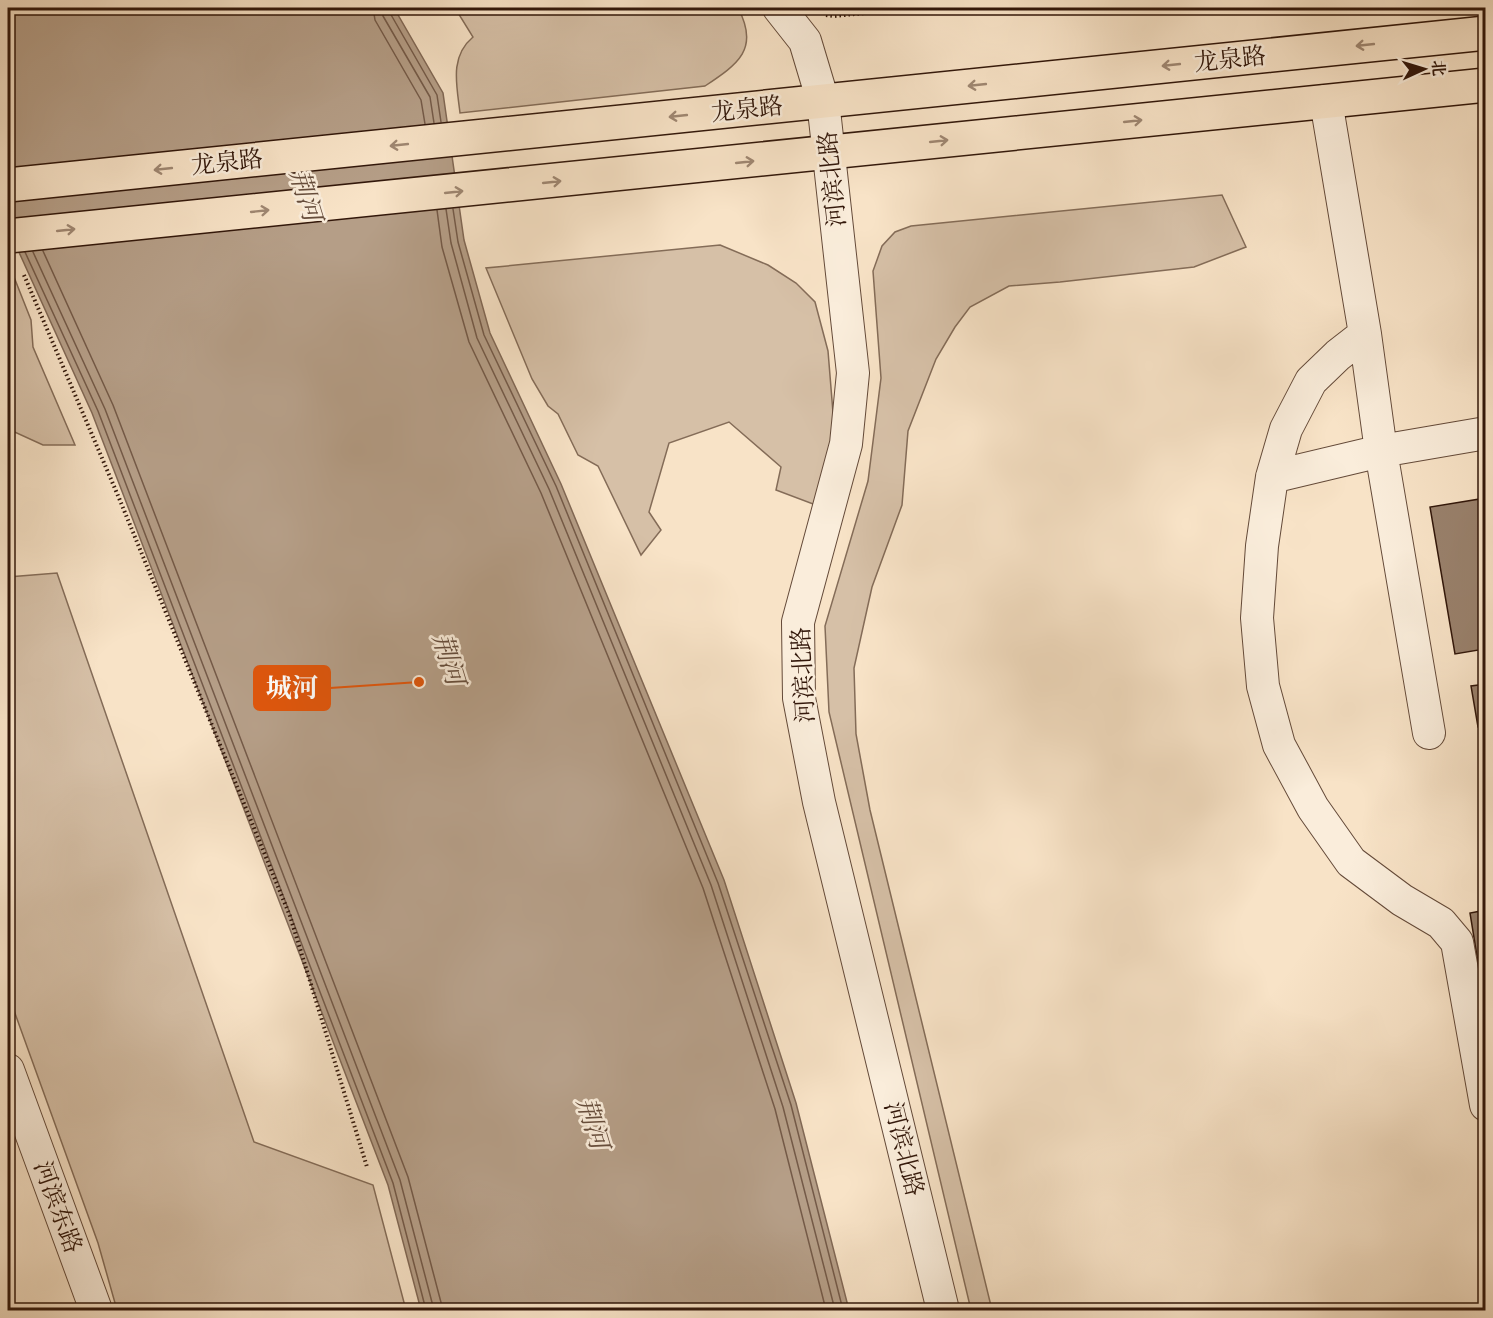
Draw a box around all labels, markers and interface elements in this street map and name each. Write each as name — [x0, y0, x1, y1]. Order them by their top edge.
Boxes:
north arrow — [1394, 39, 1454, 99]
one-way arrow — [1355, 40, 1375, 51]
street label: 龙泉路 — [1193, 42, 1267, 77]
text: 北 — [1428, 59, 1448, 77]
one-way arrow — [1161, 60, 1181, 71]
one-way arrow — [967, 80, 987, 91]
street label: 龙泉路 — [710, 92, 784, 127]
one-way arrow — [669, 111, 689, 122]
one-way arrow — [1123, 115, 1143, 126]
street label: 河滨北路 — [814, 130, 851, 228]
one-way arrow — [929, 136, 949, 147]
one-way arrow — [389, 140, 409, 151]
street label: 龙泉路 — [190, 145, 264, 180]
one-way arrow — [735, 156, 755, 167]
one-way arrow — [153, 164, 173, 175]
water label: 荆河 — [284, 166, 327, 228]
one-way arrow — [541, 176, 561, 187]
one-way arrow — [443, 186, 463, 197]
one-way arrow — [249, 205, 269, 216]
one-way arrow — [55, 225, 75, 236]
street label: 河滨北路 — [788, 626, 819, 724]
water label: 荆河 — [427, 630, 470, 692]
callout: 城河 — [254, 666, 330, 710]
text: 城河 — [266, 674, 318, 703]
water label: 荆河 — [571, 1094, 614, 1156]
street label: 河滨北路 — [879, 1099, 928, 1199]
street label: 河滨东路 — [28, 1157, 87, 1257]

